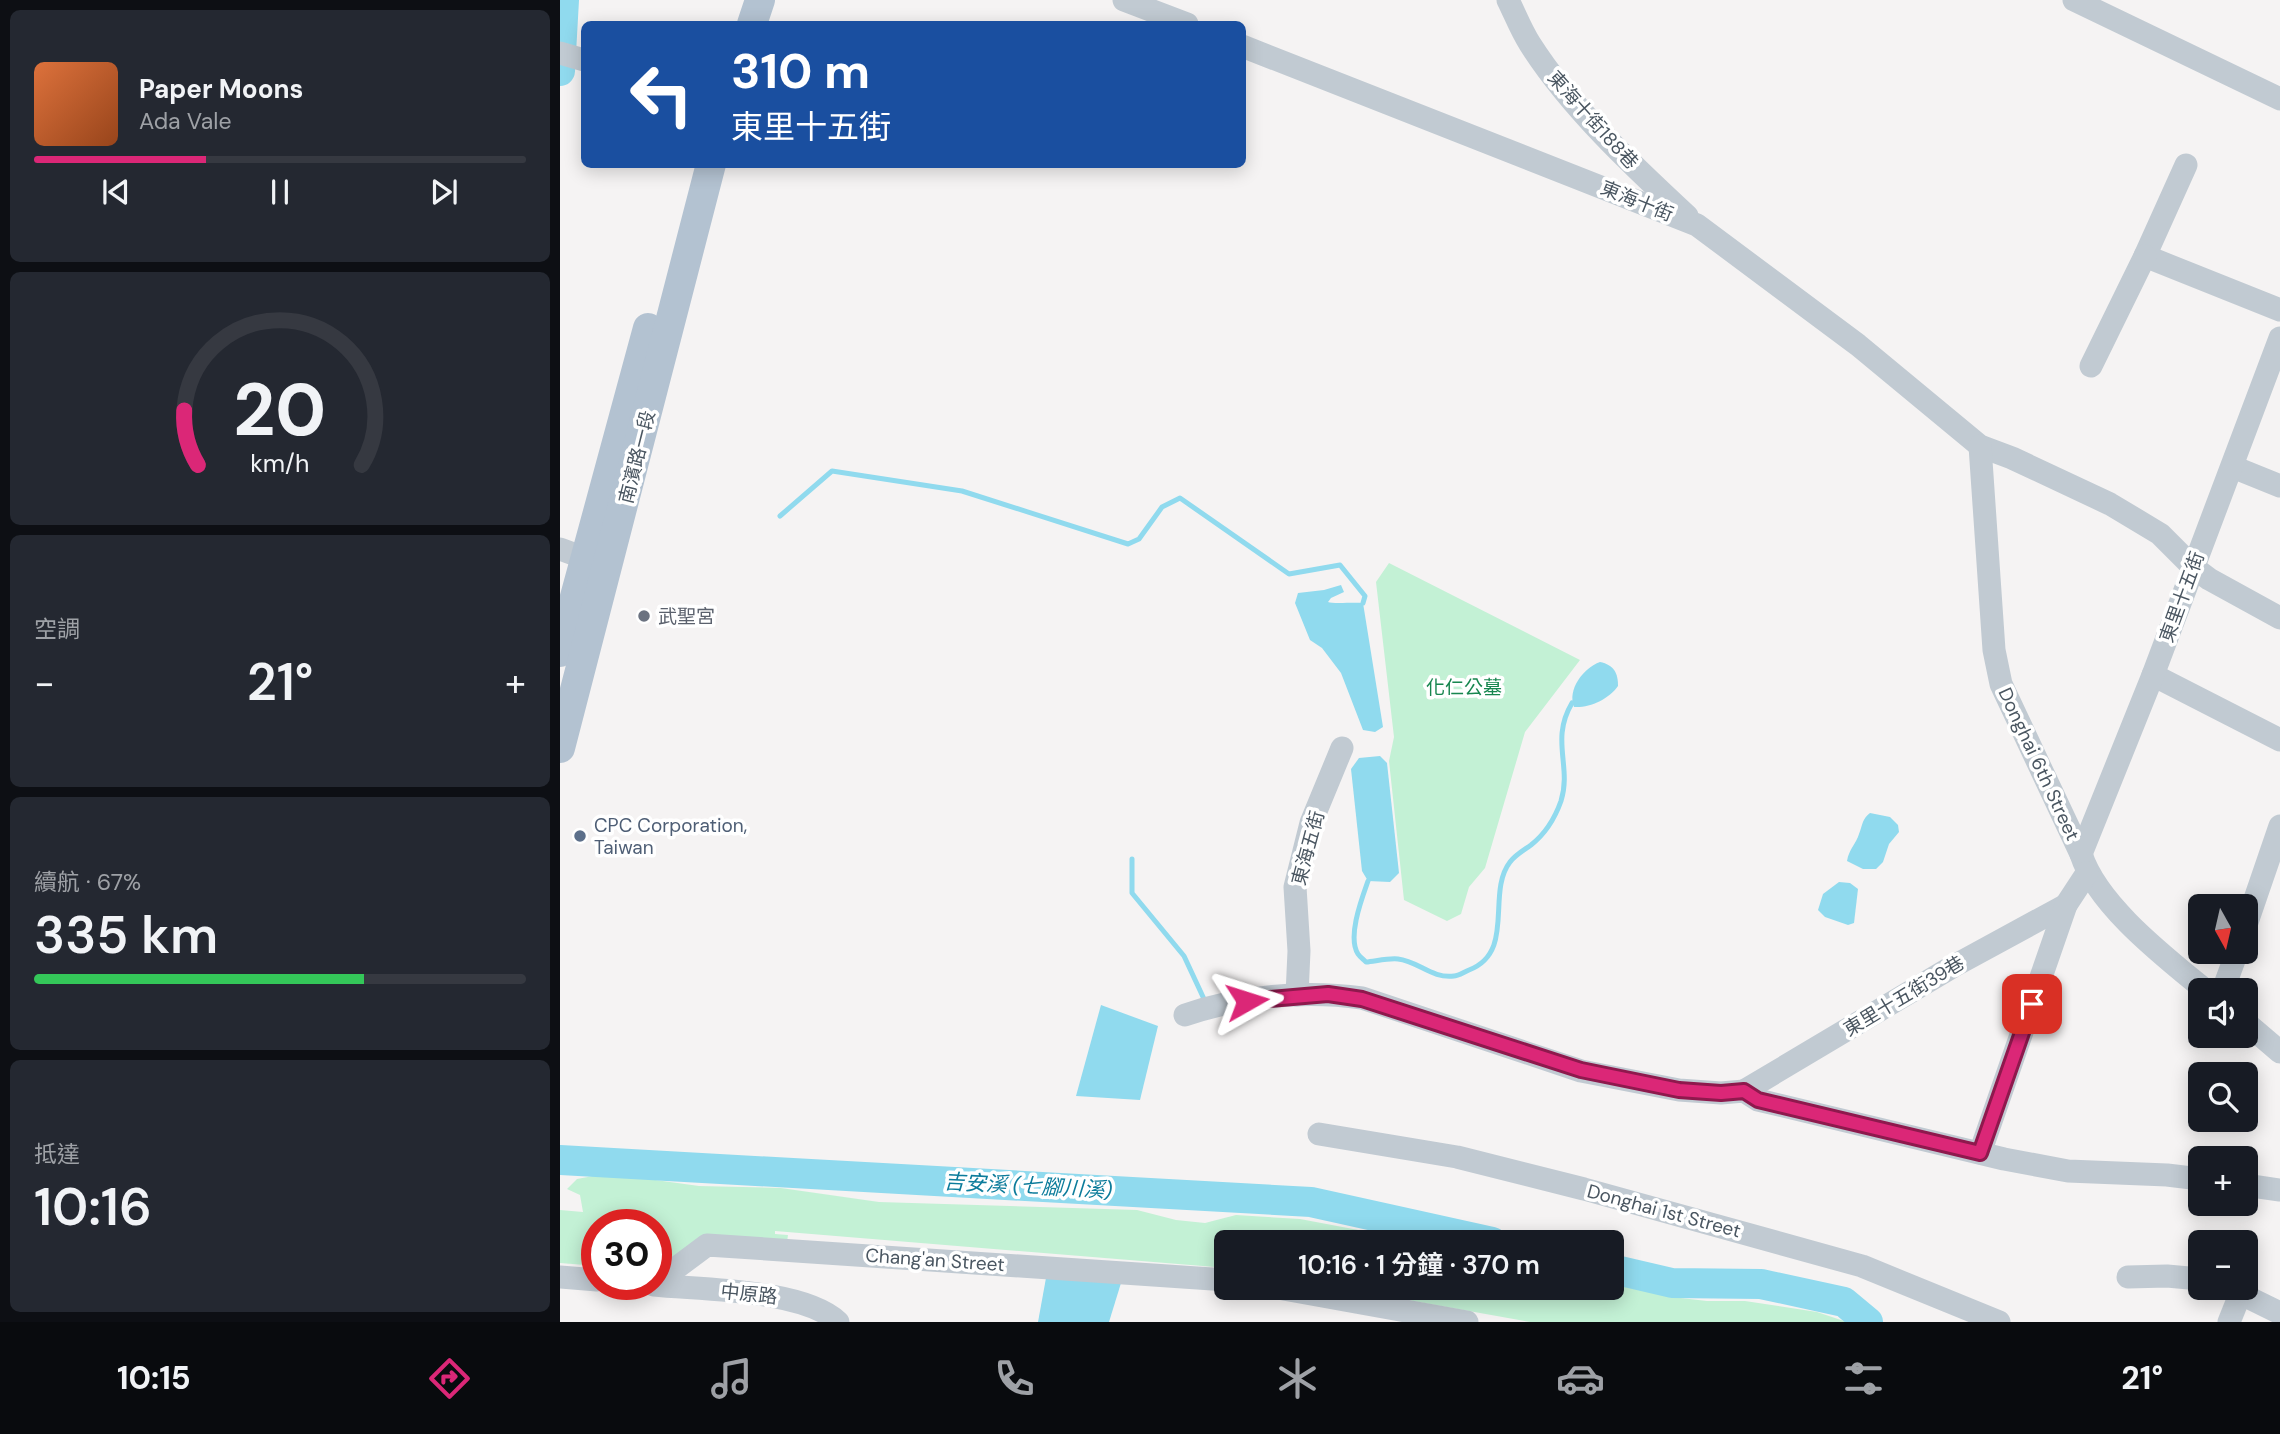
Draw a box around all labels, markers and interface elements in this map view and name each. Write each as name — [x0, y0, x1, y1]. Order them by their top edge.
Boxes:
text: 310 m — [731, 39, 870, 103]
icon: left — [616, 49, 707, 140]
street label: 東海十街188巷 — [1542, 66, 1644, 174]
text: Paper Moons — [139, 72, 303, 106]
text: Ada Vale — [139, 106, 232, 136]
text: 東里十五街 — [731, 106, 891, 148]
icon: previous — [97, 173, 135, 211]
icon: pause — [261, 173, 299, 211]
icon: next — [425, 173, 463, 211]
street label: 東海十街 — [1597, 175, 1677, 227]
text: 20 — [234, 363, 326, 458]
street label: 南濱路一段 — [613, 408, 661, 506]
text: km/h — [250, 446, 310, 479]
street label: 東里十五街 — [2154, 548, 2210, 646]
place label: 武聖宮 — [658, 604, 715, 629]
marker: 武聖宮 — [636, 608, 652, 624]
text: 空調 — [34, 614, 80, 644]
text: 21° — [247, 648, 313, 716]
text: − — [34, 658, 55, 708]
text: + — [505, 658, 526, 708]
park label: 化仁公墓 — [1426, 675, 1502, 700]
street label: Donghai 6th Street — [1993, 684, 2085, 844]
street label: 東海五街 — [1286, 808, 1330, 888]
place label: CPC Corporation, Taiwan — [594, 813, 747, 860]
marker: CPC Corporation, Taiwan — [572, 828, 588, 844]
text: 續航 · 67% — [34, 867, 141, 897]
north arrow — [2188, 894, 2258, 964]
map controls — [2188, 894, 2258, 1300]
text: 335 km — [34, 901, 218, 969]
street label: 東里十五街39巷 — [1839, 950, 1969, 1042]
position arrow — [1210, 964, 1284, 1038]
pin — [2002, 974, 2062, 1034]
button: sound — [2188, 978, 2258, 1048]
icon: arrive — [2013, 985, 2051, 1023]
button: search — [2188, 1062, 2258, 1132]
text: 抵達 — [34, 1139, 80, 1169]
button: + — [2188, 1146, 2258, 1216]
water label: 吉安溪 (七腳川溪) — [943, 1168, 1113, 1204]
text: 10:16 — [34, 1173, 152, 1241]
street label: Donghai 1st Street — [1584, 1178, 1744, 1244]
speed limit sign: 30 — [581, 1209, 672, 1300]
button: − — [2188, 1230, 2258, 1300]
street label: Chang'an Street — [865, 1243, 1005, 1277]
text: 10:16 · 1 分鐘 · 370 m — [1298, 1248, 1540, 1282]
street label: 中原路 — [719, 1279, 779, 1309]
icon: directions — [425, 1354, 474, 1403]
icon: music — [707, 1354, 756, 1403]
icon: phone — [990, 1354, 1039, 1403]
icon: climate — [1273, 1354, 1322, 1403]
icon: car — [1556, 1354, 1605, 1403]
icon: filters — [1839, 1354, 1888, 1403]
text: 10:15 — [117, 1357, 191, 1399]
text: 21° — [2121, 1357, 2163, 1399]

